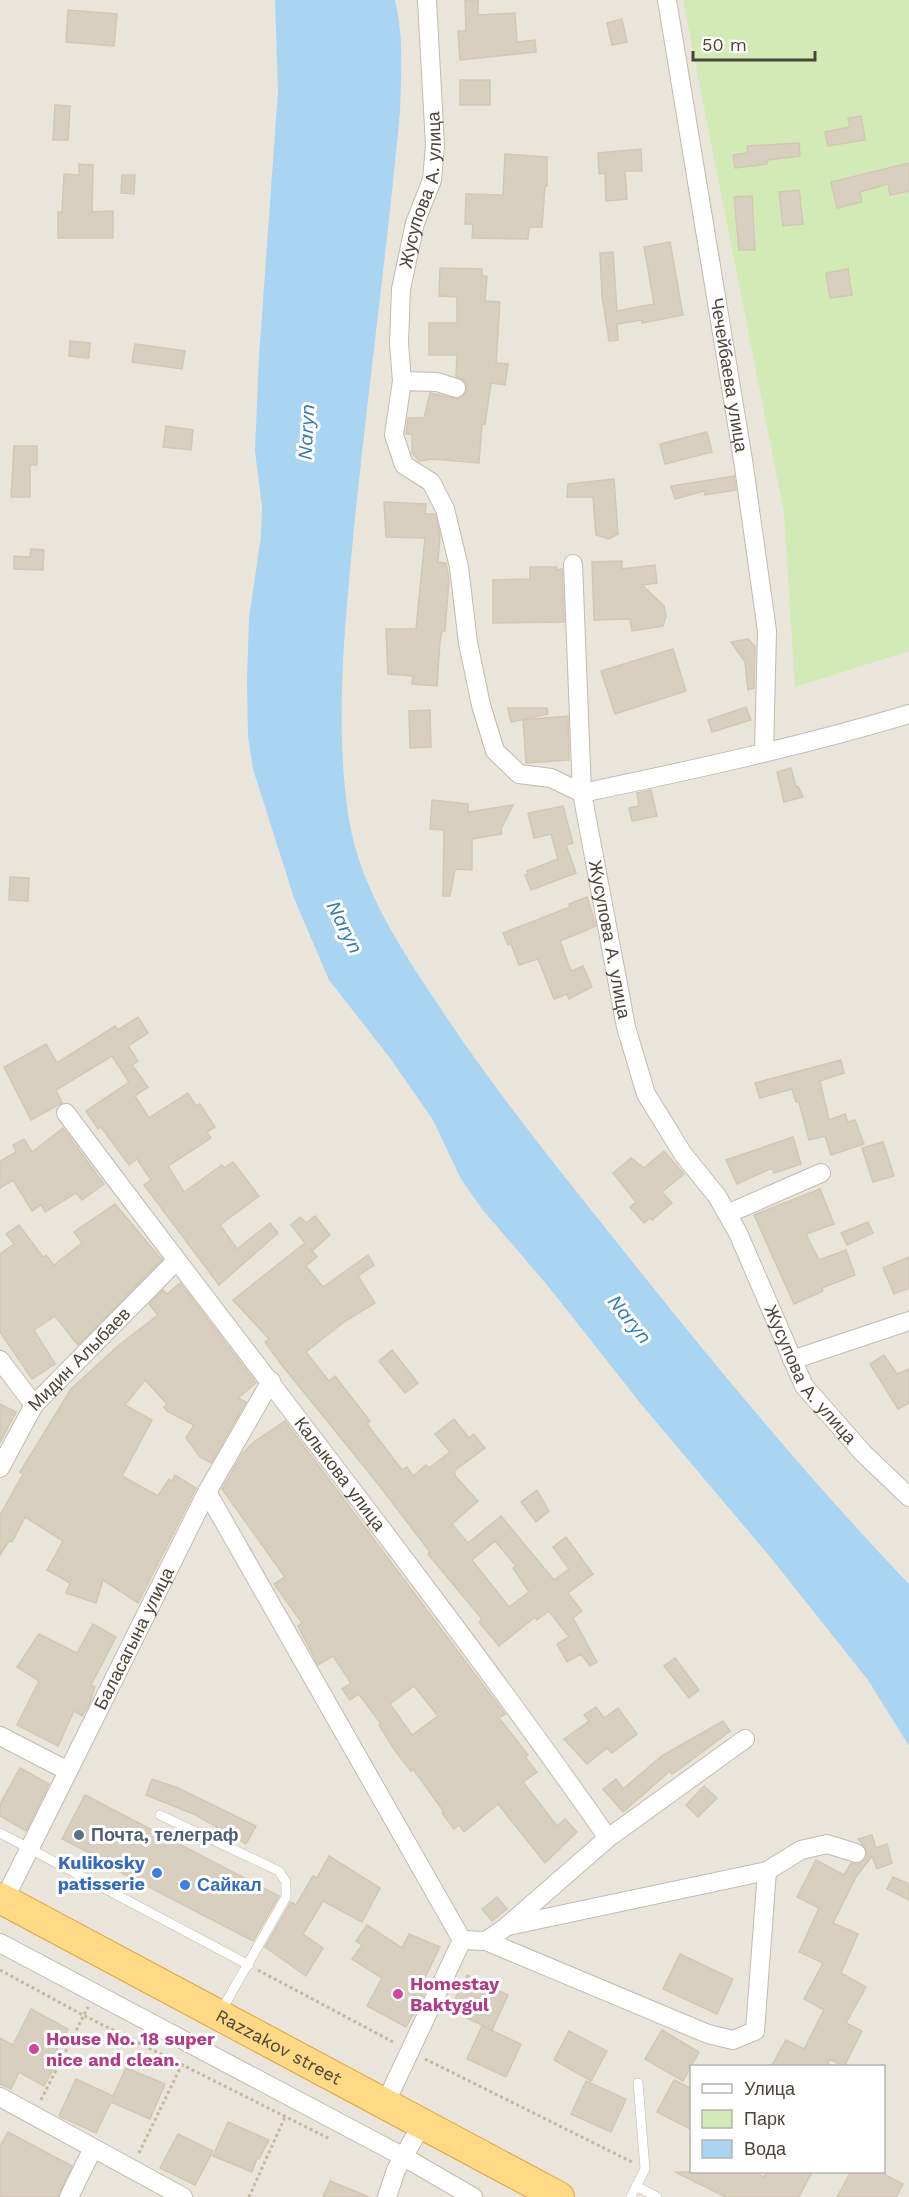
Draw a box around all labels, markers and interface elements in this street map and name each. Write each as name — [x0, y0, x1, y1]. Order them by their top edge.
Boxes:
scale bar — [693, 24, 814, 62]
text: 50 m — [702, 34, 747, 55]
street label: Жусупова А. улица — [395, 110, 445, 270]
street label: Чечейбаева улица — [706, 296, 753, 454]
water label: Naryn — [293, 403, 319, 461]
street label: Жусупова А. улица — [585, 858, 635, 1021]
water label: Naryn — [322, 896, 368, 958]
water label: Naryn — [603, 1290, 657, 1348]
street label: Жусупова А. улица — [760, 1302, 862, 1449]
street label: Мидин Алыбаев — [23, 1303, 134, 1415]
street label: Калыкова улица — [290, 1413, 391, 1535]
street label: Баласагына улица — [89, 1563, 178, 1713]
place label: Почта, телеграф — [91, 1824, 239, 1845]
marker: Почта, телеграф — [72, 1828, 86, 1842]
place label: Kulikosky patisserie — [58, 1852, 146, 1894]
marker: Kulikosky patisserie — [150, 1866, 164, 1880]
place label: Сайкал — [197, 1874, 262, 1895]
marker: Сайкал — [178, 1878, 192, 1892]
place label: Homestay Baktygul — [410, 1973, 500, 2015]
marker: Homestay Baktygul — [391, 1987, 405, 2001]
street label: Razzakov street — [212, 2004, 346, 2089]
place label: House No. 18 super nice and clean. — [46, 2028, 215, 2070]
marker: House No. 18 super nice and clean. — [27, 2042, 41, 2056]
legend — [690, 2065, 885, 2173]
text: Улица — [744, 2078, 796, 2099]
text: Парк — [744, 2108, 785, 2129]
text: Вода — [744, 2138, 787, 2159]

